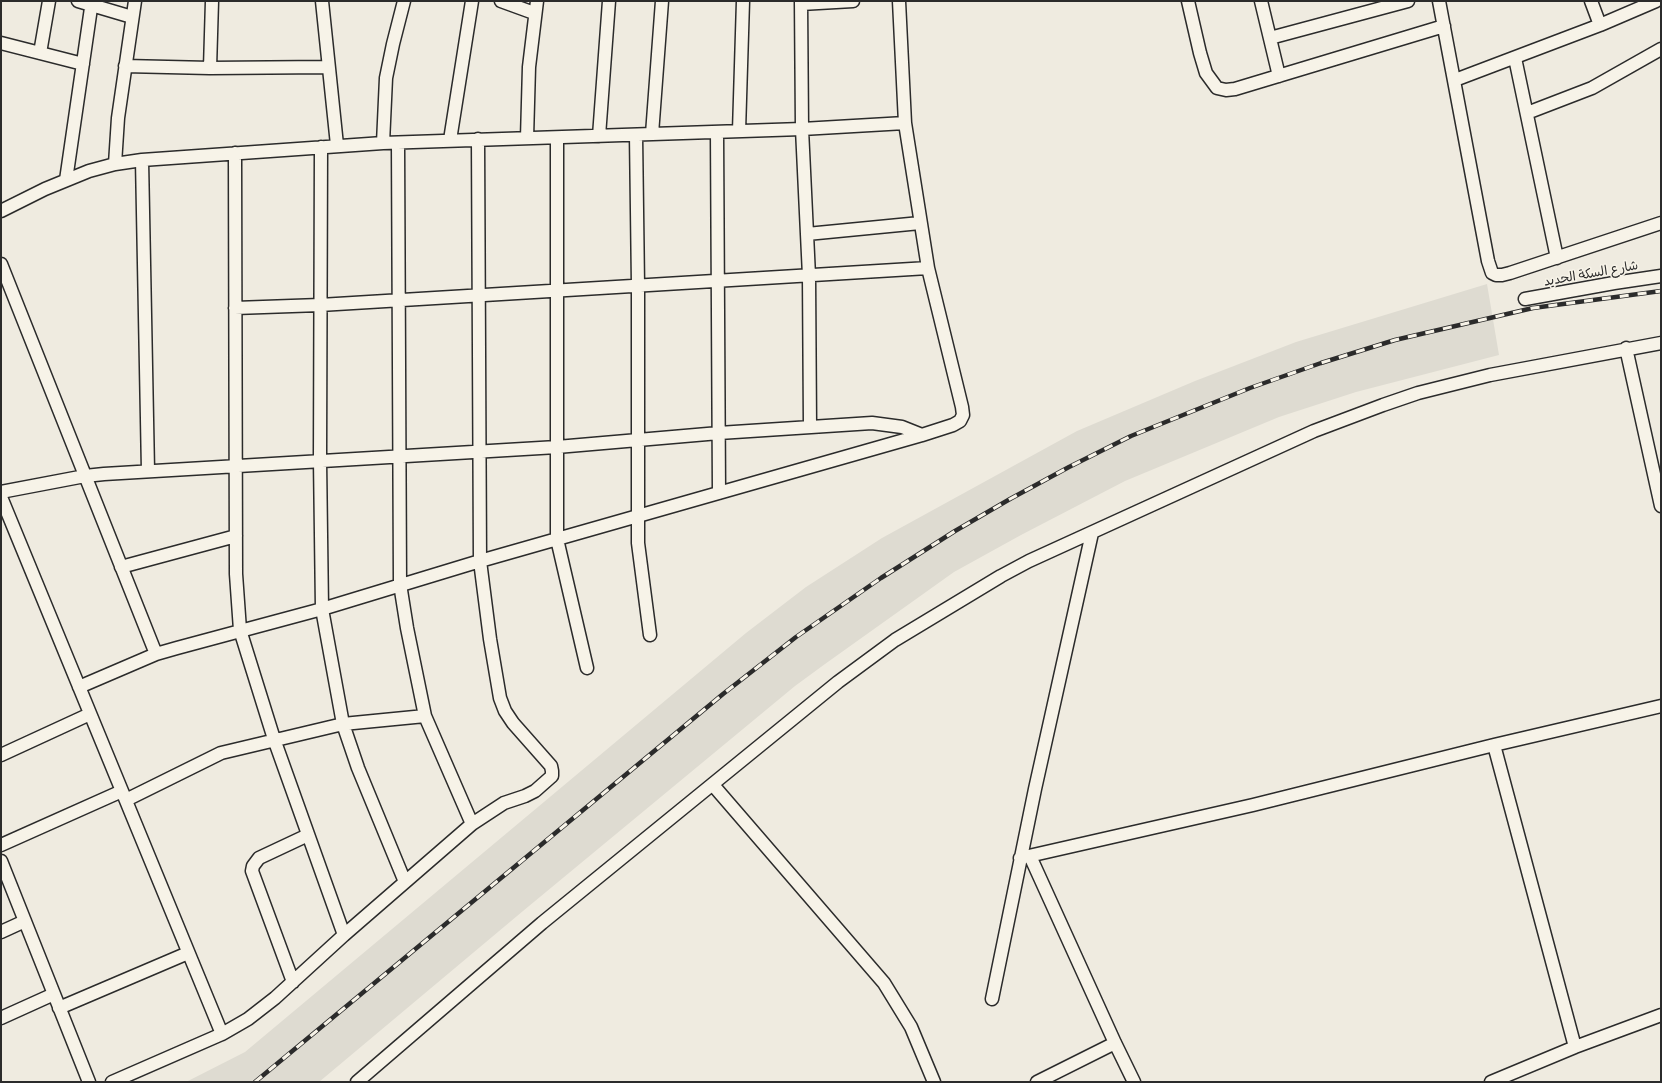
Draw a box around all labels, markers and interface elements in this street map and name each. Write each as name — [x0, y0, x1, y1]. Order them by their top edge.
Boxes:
street label: شارع السكة الحديد — [1543, 258, 1639, 290]

